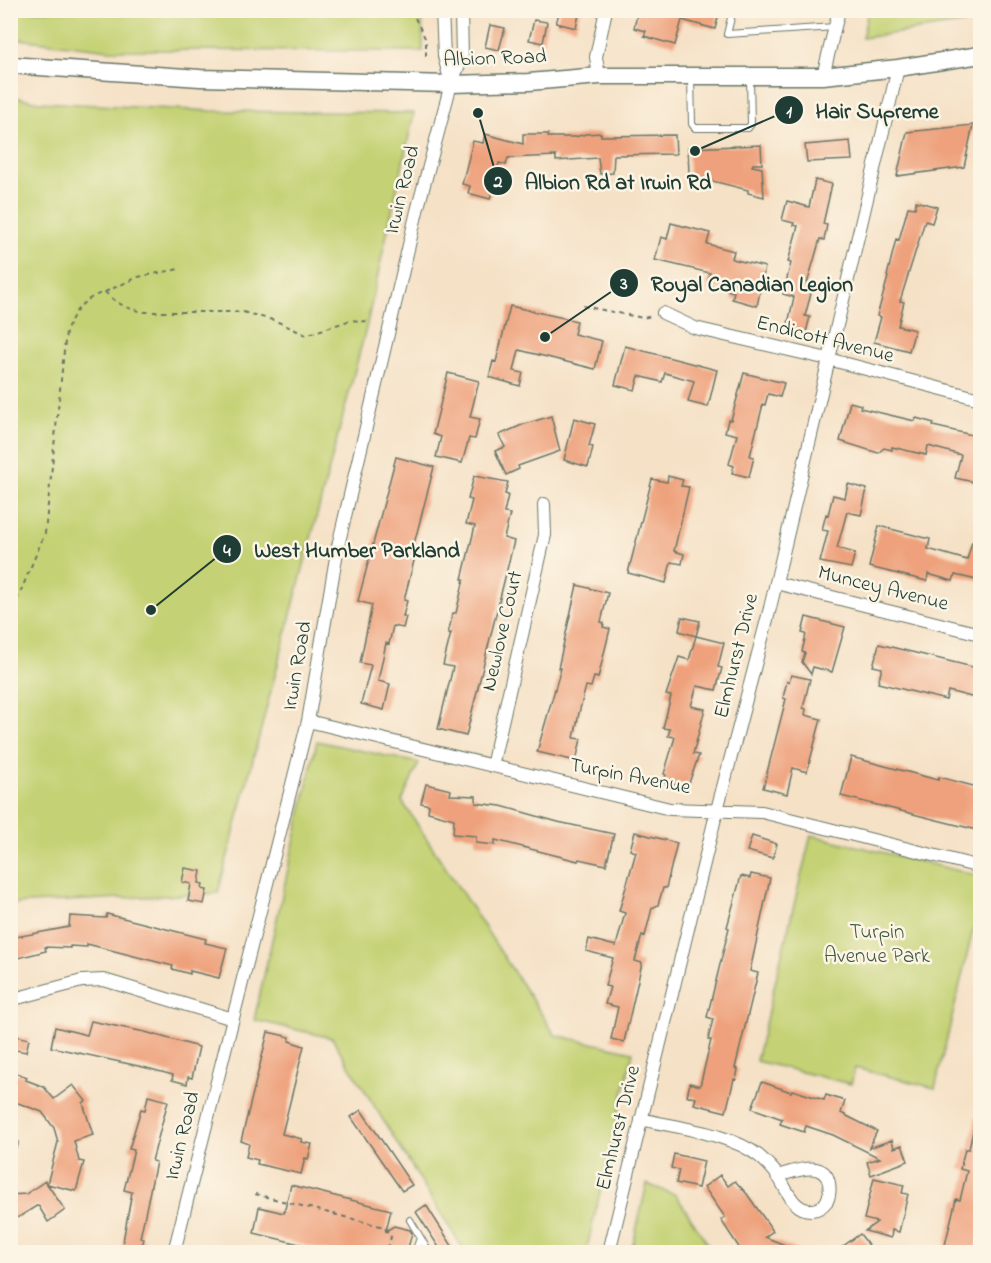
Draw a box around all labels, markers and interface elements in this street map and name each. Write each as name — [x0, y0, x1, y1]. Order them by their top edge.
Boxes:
street label: Albion Road — [443, 42, 547, 76]
callout: Hair Supreme — [774, 90, 951, 130]
text: Hair Supreme — [815, 97, 940, 129]
text: 1 — [786, 100, 792, 126]
street label: Irwin Road — [378, 142, 429, 237]
callout: Albion Rd at Irwin Rd — [483, 161, 724, 201]
text: Albion Rd at Irwin Rd — [525, 168, 712, 200]
text: 2 — [493, 170, 503, 196]
callout: Royal Canadian Legion — [609, 263, 865, 303]
text: Royal Canadian Legion — [651, 270, 853, 303]
text: 3 — [619, 272, 628, 298]
street label: Endicott Avenue — [753, 308, 898, 372]
callout: West Humber Parkland — [212, 529, 472, 569]
text: West Humber Parkland — [254, 536, 460, 568]
text: 4 — [223, 539, 231, 565]
street label: Muncey Avenue — [814, 558, 952, 622]
street label: Newlove Court — [475, 568, 531, 694]
street label: Elmhurst Drive — [707, 590, 767, 722]
street label: Irwin Road — [275, 619, 321, 713]
street label: Turpin Avenue — [567, 751, 694, 804]
park label: Turpin Avenue Park — [824, 918, 931, 972]
street label: Elmhurst Drive — [589, 1062, 649, 1194]
street label: Irwin Road — [158, 1088, 209, 1183]

